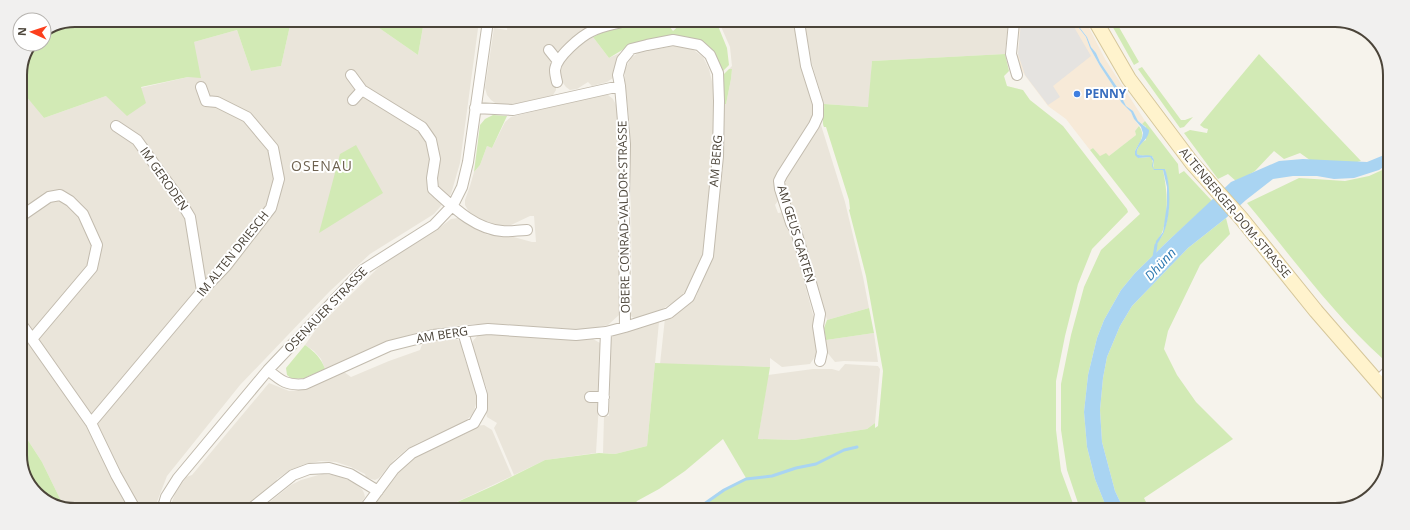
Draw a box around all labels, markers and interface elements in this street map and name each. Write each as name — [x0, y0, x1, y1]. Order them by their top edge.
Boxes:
north arrow — [12, 12, 52, 52]
text: N — [14, 27, 29, 36]
place label: PENNY — [1085, 85, 1127, 102]
marker: PENNY — [1072, 89, 1082, 99]
street label: OBERE CONRAD-VALDOR-STRASSE — [613, 120, 634, 314]
street label: AM BERG — [705, 134, 726, 188]
street label: IM GERODEN — [136, 144, 193, 214]
street label: ALTENBERGER-DOM-STRASSE — [1176, 144, 1295, 281]
district label: OSENAU — [291, 156, 353, 175]
street label: AM GEUS GARTEN — [774, 183, 819, 285]
street label: IM ALTEN DRIESCH — [193, 207, 272, 300]
water label: Dhünn — [1140, 244, 1180, 284]
street label: OSENAUER STRASSE — [280, 263, 371, 356]
street label: AM BERG — [415, 322, 469, 347]

